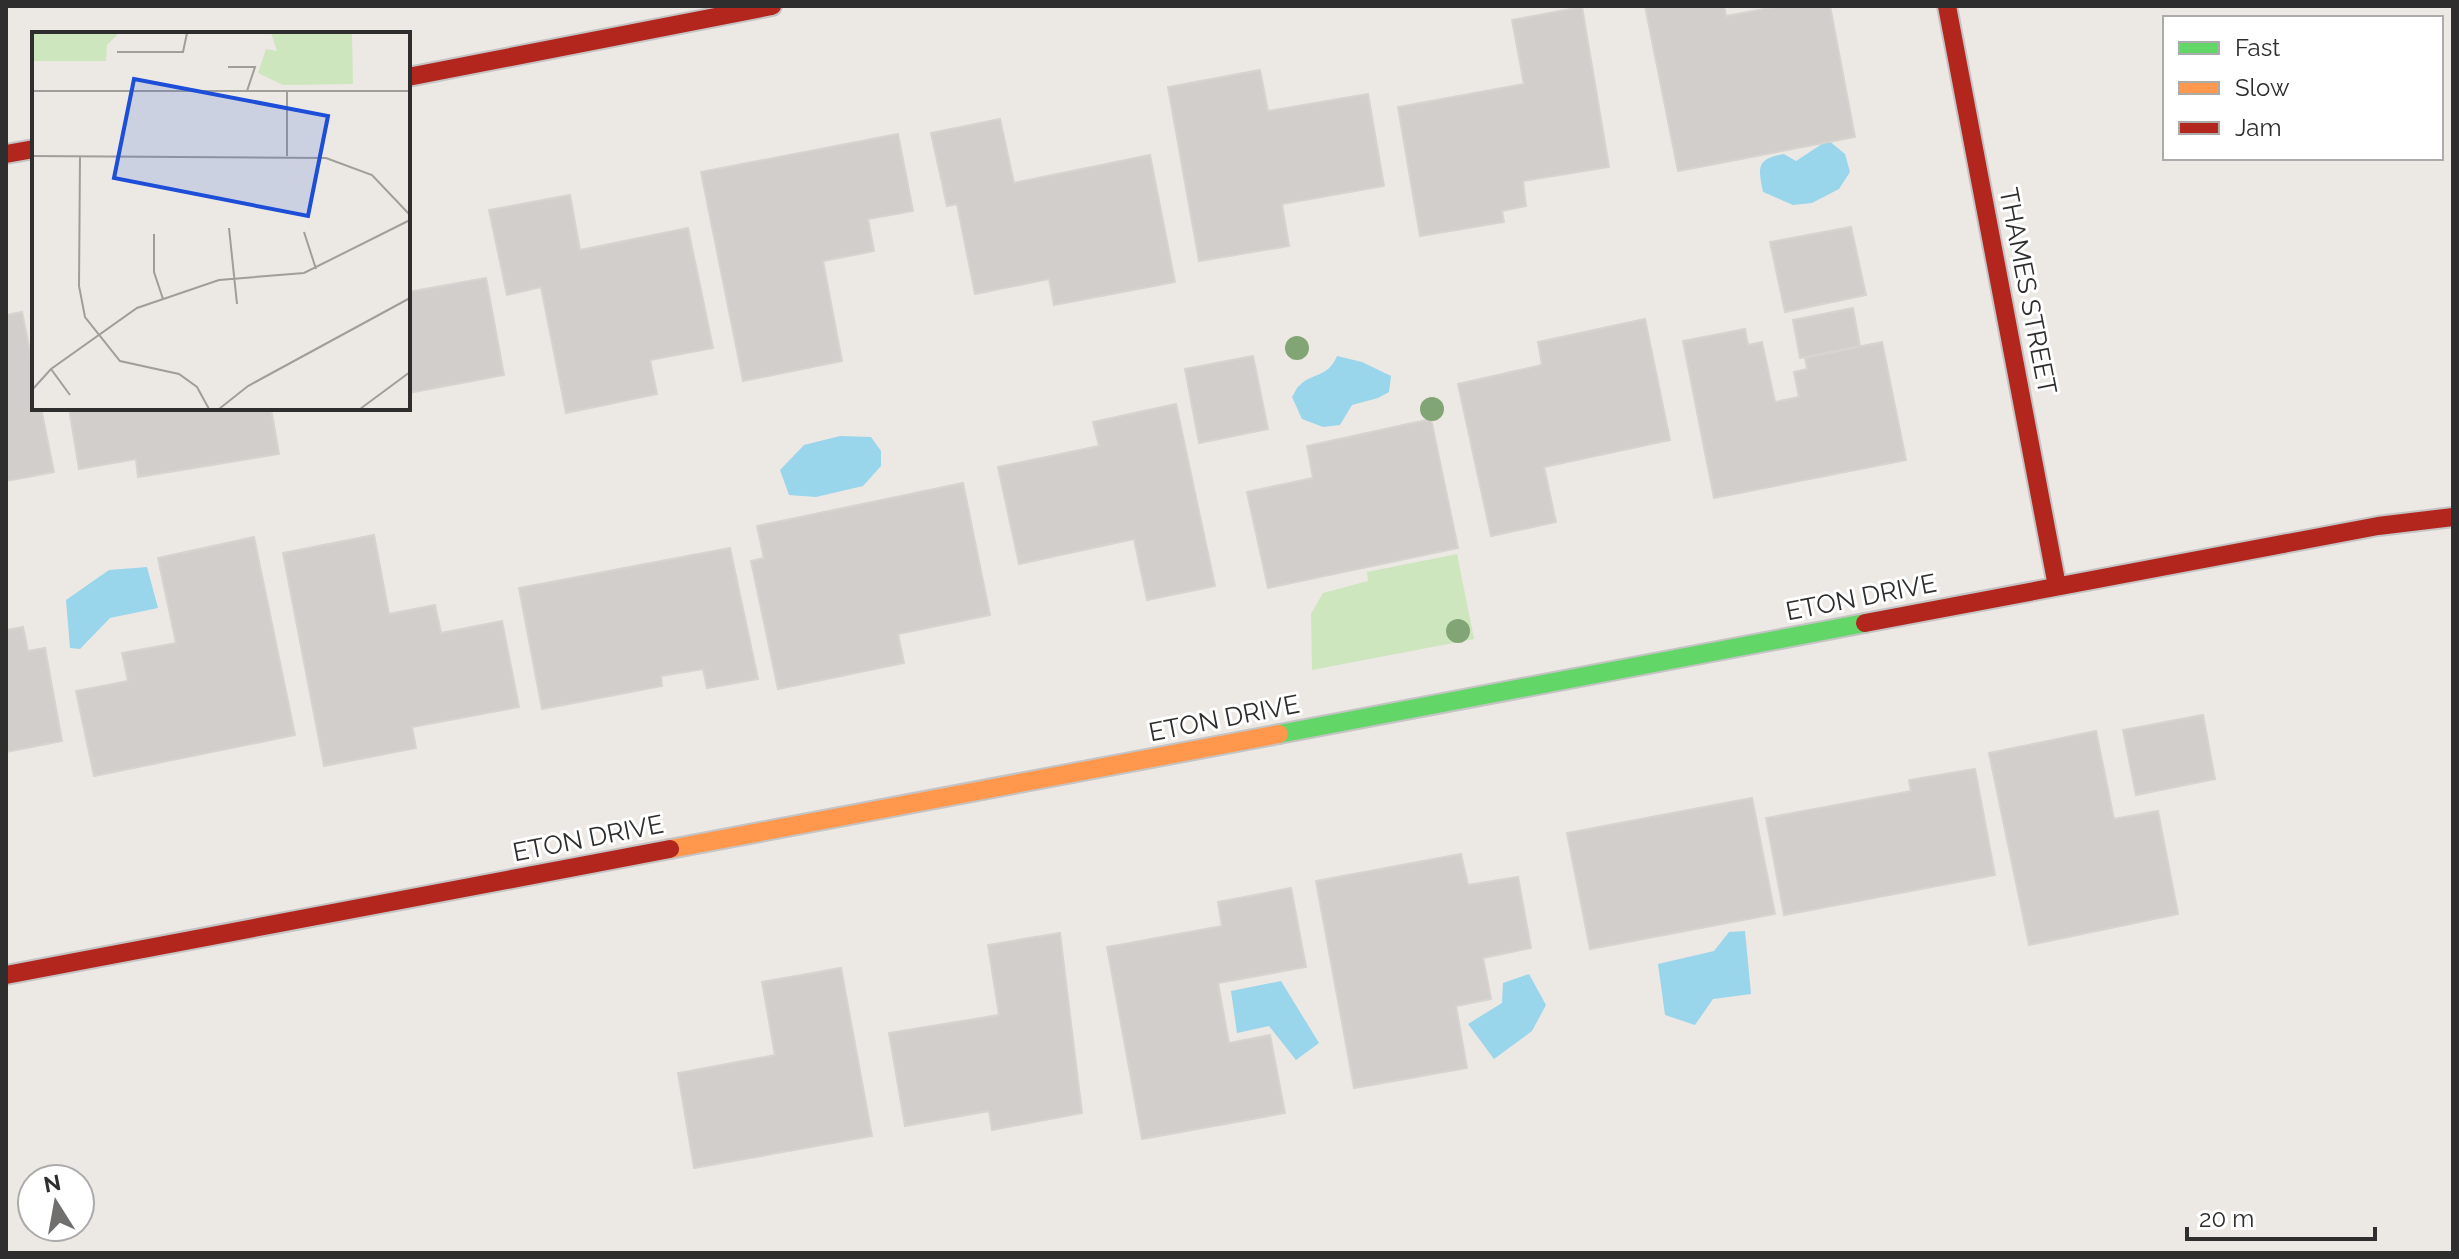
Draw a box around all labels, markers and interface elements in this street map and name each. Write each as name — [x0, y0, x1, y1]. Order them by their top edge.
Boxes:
legend — [2163, 16, 2443, 160]
inset map — [32, 32, 410, 410]
text: Fast — [2235, 33, 2280, 62]
text: Slow — [2235, 73, 2290, 102]
text: Jam — [2235, 113, 2281, 142]
street label: THAMES STREET — [1993, 185, 2063, 397]
street label: ETON DRIVE — [1783, 568, 1939, 626]
street label: ETON DRIVE — [1146, 689, 1302, 747]
street label: ETON DRIVE — [510, 809, 666, 867]
north arrow — [16, 1163, 96, 1243]
text: N — [41, 1169, 63, 1198]
scale bar — [2187, 1191, 2375, 1241]
text: 20 m — [2199, 1204, 2254, 1233]

